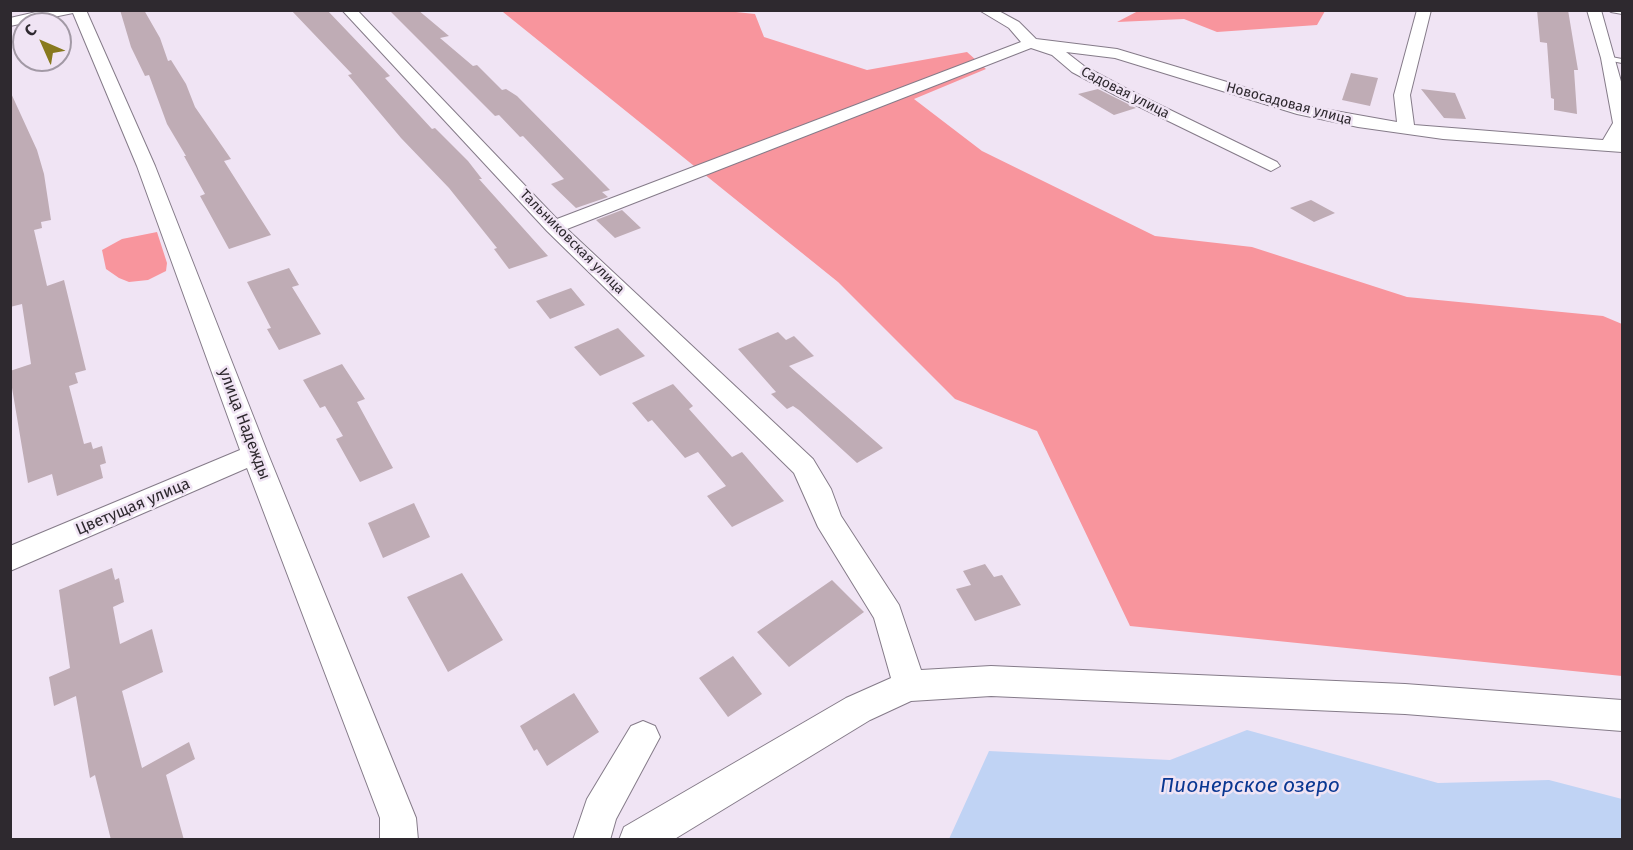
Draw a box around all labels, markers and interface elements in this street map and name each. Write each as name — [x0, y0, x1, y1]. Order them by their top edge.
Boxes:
north arrow — [12, 12, 72, 72]
text: С — [20, 20, 40, 40]
street label: Садовая улица — [1078, 63, 1172, 123]
street label: Новосадовая улица — [1224, 79, 1354, 129]
street label: Тальниковская улица — [516, 186, 628, 298]
street label: улица Надежды — [214, 365, 274, 483]
street label: Цветущая улица — [73, 474, 193, 540]
water label: Пионерское озеро — [1160, 773, 1340, 799]

